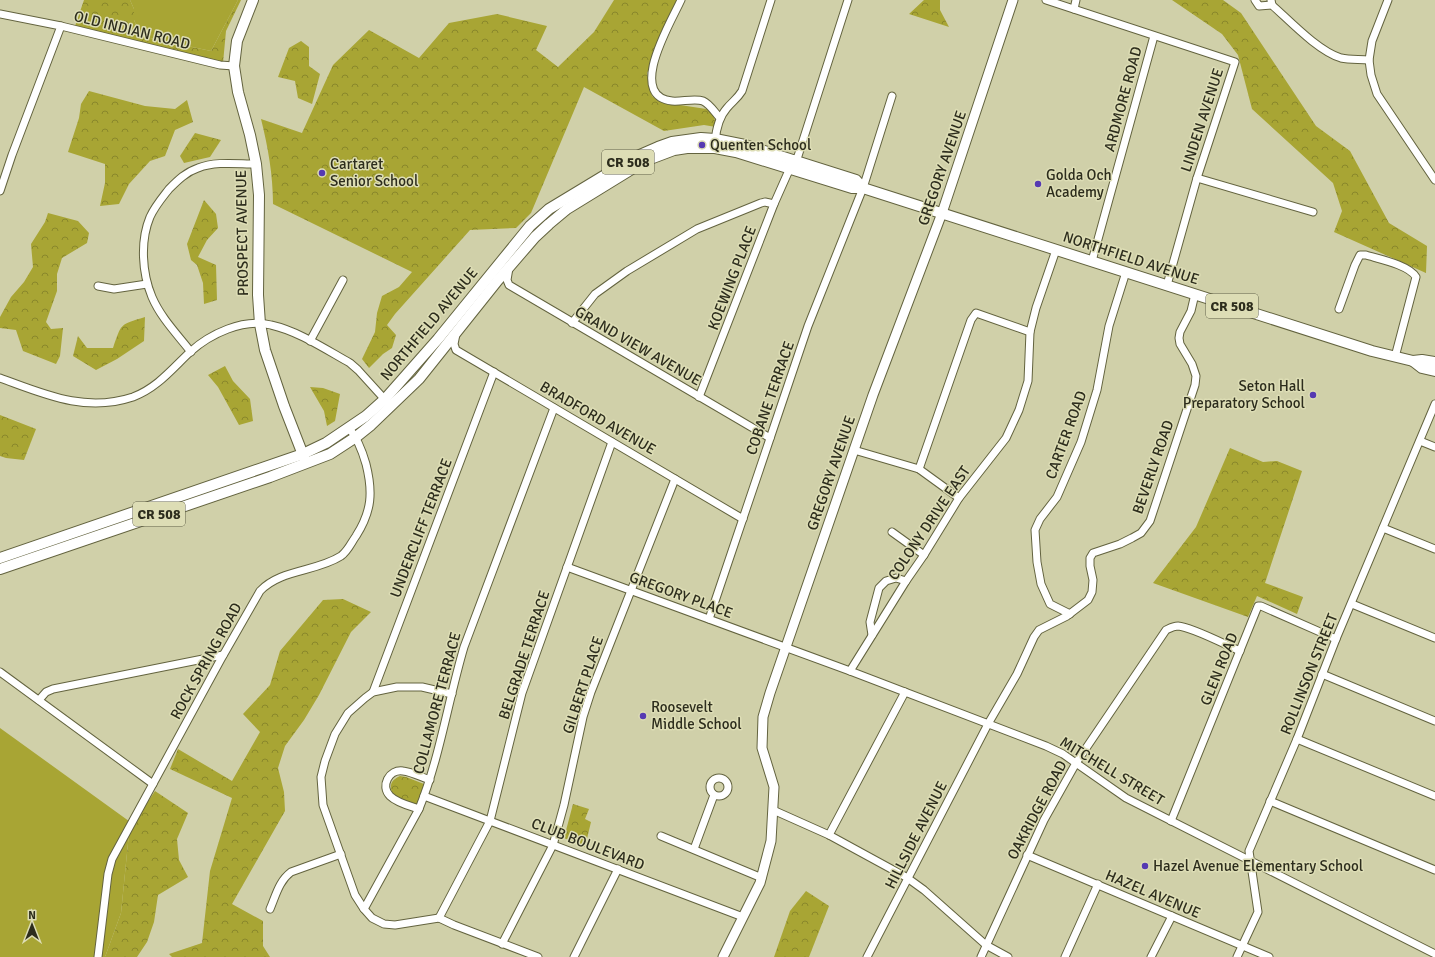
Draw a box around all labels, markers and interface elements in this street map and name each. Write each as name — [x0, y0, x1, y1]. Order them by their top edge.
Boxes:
street label: OLD INDIAN ROAD — [72, 7, 192, 53]
street label: ARDMORE ROAD — [1100, 45, 1146, 153]
street label: LINDEN AVENUE — [1177, 66, 1227, 174]
street label: GREGORY AVENUE — [914, 108, 970, 228]
place label: Quenten School — [710, 136, 811, 154]
marker: Quenten School — [697, 140, 707, 150]
road number: CR 508 — [602, 150, 654, 174]
place label: Cartaret Senior School — [330, 155, 418, 190]
place label: Golda Och Academy — [1046, 166, 1112, 201]
marker: Cartaret Senior School — [317, 168, 327, 178]
street label: PROSPECT AVENUE — [232, 170, 252, 296]
marker: Golda Och Academy — [1033, 179, 1043, 189]
street label: KOEWING PLACE — [704, 223, 760, 333]
street label: NORTHFIELD AVENUE — [1061, 227, 1201, 289]
street label: NORTHFIELD AVENUE — [376, 264, 482, 384]
road number: CR 508 — [1206, 294, 1258, 318]
street label: GRAND VIEW AVENUE — [572, 302, 704, 390]
street label: COBANE TERRACE — [742, 339, 798, 457]
street label: BRADFORD AVENUE — [537, 377, 659, 459]
place label: Seton Hall Preparatory School — [1183, 377, 1305, 412]
street label: CARTER ROAD — [1042, 388, 1090, 482]
marker: Seton Hall Preparatory School — [1308, 390, 1318, 400]
street label: GREGORY AVENUE — [803, 413, 859, 533]
street label: BEVERLY ROAD — [1129, 418, 1177, 516]
street label: UNDERCLIFF TERRACE — [386, 456, 456, 600]
street label: COLONY DRIVE EAST — [884, 462, 974, 583]
road number: CR 508 — [133, 502, 185, 526]
street label: GREGORY PLACE — [627, 568, 735, 622]
street label: BELGRADE TERRACE — [495, 588, 553, 722]
street label: ROCK SPRING ROAD — [166, 599, 246, 723]
street label: ROLLINSON STREET — [1277, 610, 1342, 737]
street label: COLLAMORE TERRACE — [409, 630, 465, 776]
street label: GLEN ROAD — [1196, 630, 1242, 708]
street label: GILBERT PLACE — [559, 634, 607, 736]
place label: Roosevelt Middle School — [651, 698, 742, 733]
marker: Roosevelt Middle School — [638, 711, 648, 721]
street label: MITCHELL STREET — [1057, 733, 1168, 810]
street label: OAKRIDGE ROAD — [1003, 757, 1071, 863]
street label: HILLSIDE AVENUE — [881, 778, 951, 892]
street label: CLUB BOULEVARD — [529, 814, 647, 874]
place label: Hazel Avenue Elementary School — [1153, 857, 1363, 875]
marker: Hazel Avenue Elementary School — [1140, 861, 1150, 871]
street label: HAZEL AVENUE — [1103, 866, 1203, 922]
north arrow — [12, 905, 52, 945]
text: N — [28, 909, 36, 922]

